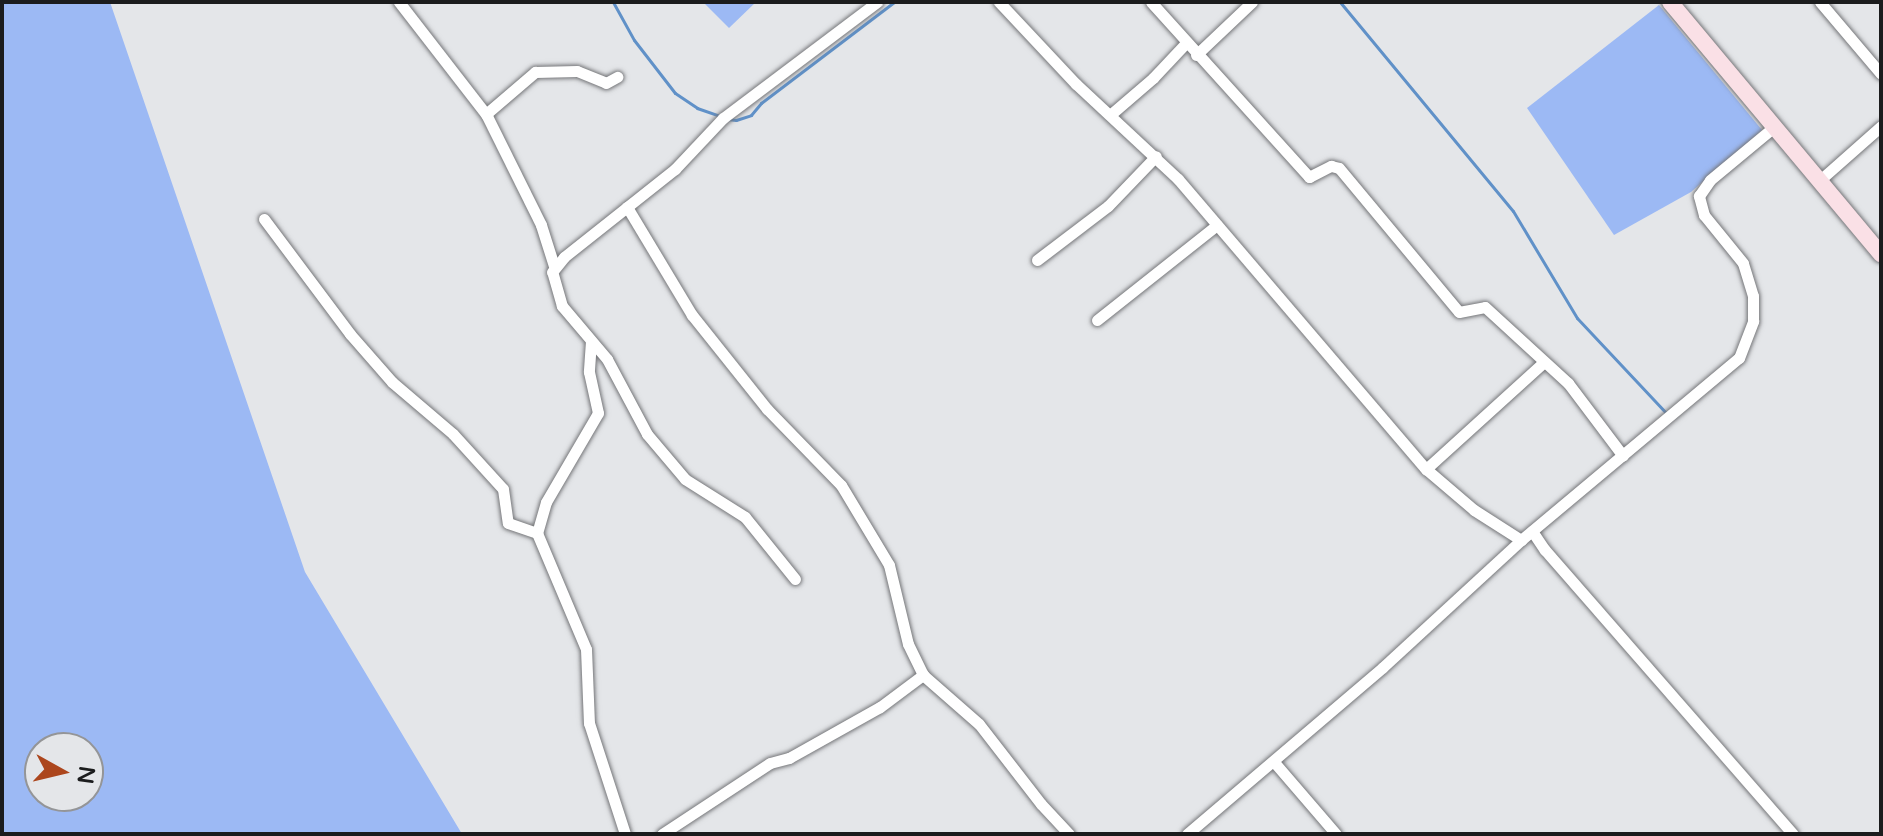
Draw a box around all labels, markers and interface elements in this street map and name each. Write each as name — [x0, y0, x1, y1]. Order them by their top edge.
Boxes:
north arrow — [24, 732, 104, 812]
text: N — [72, 764, 100, 786]

